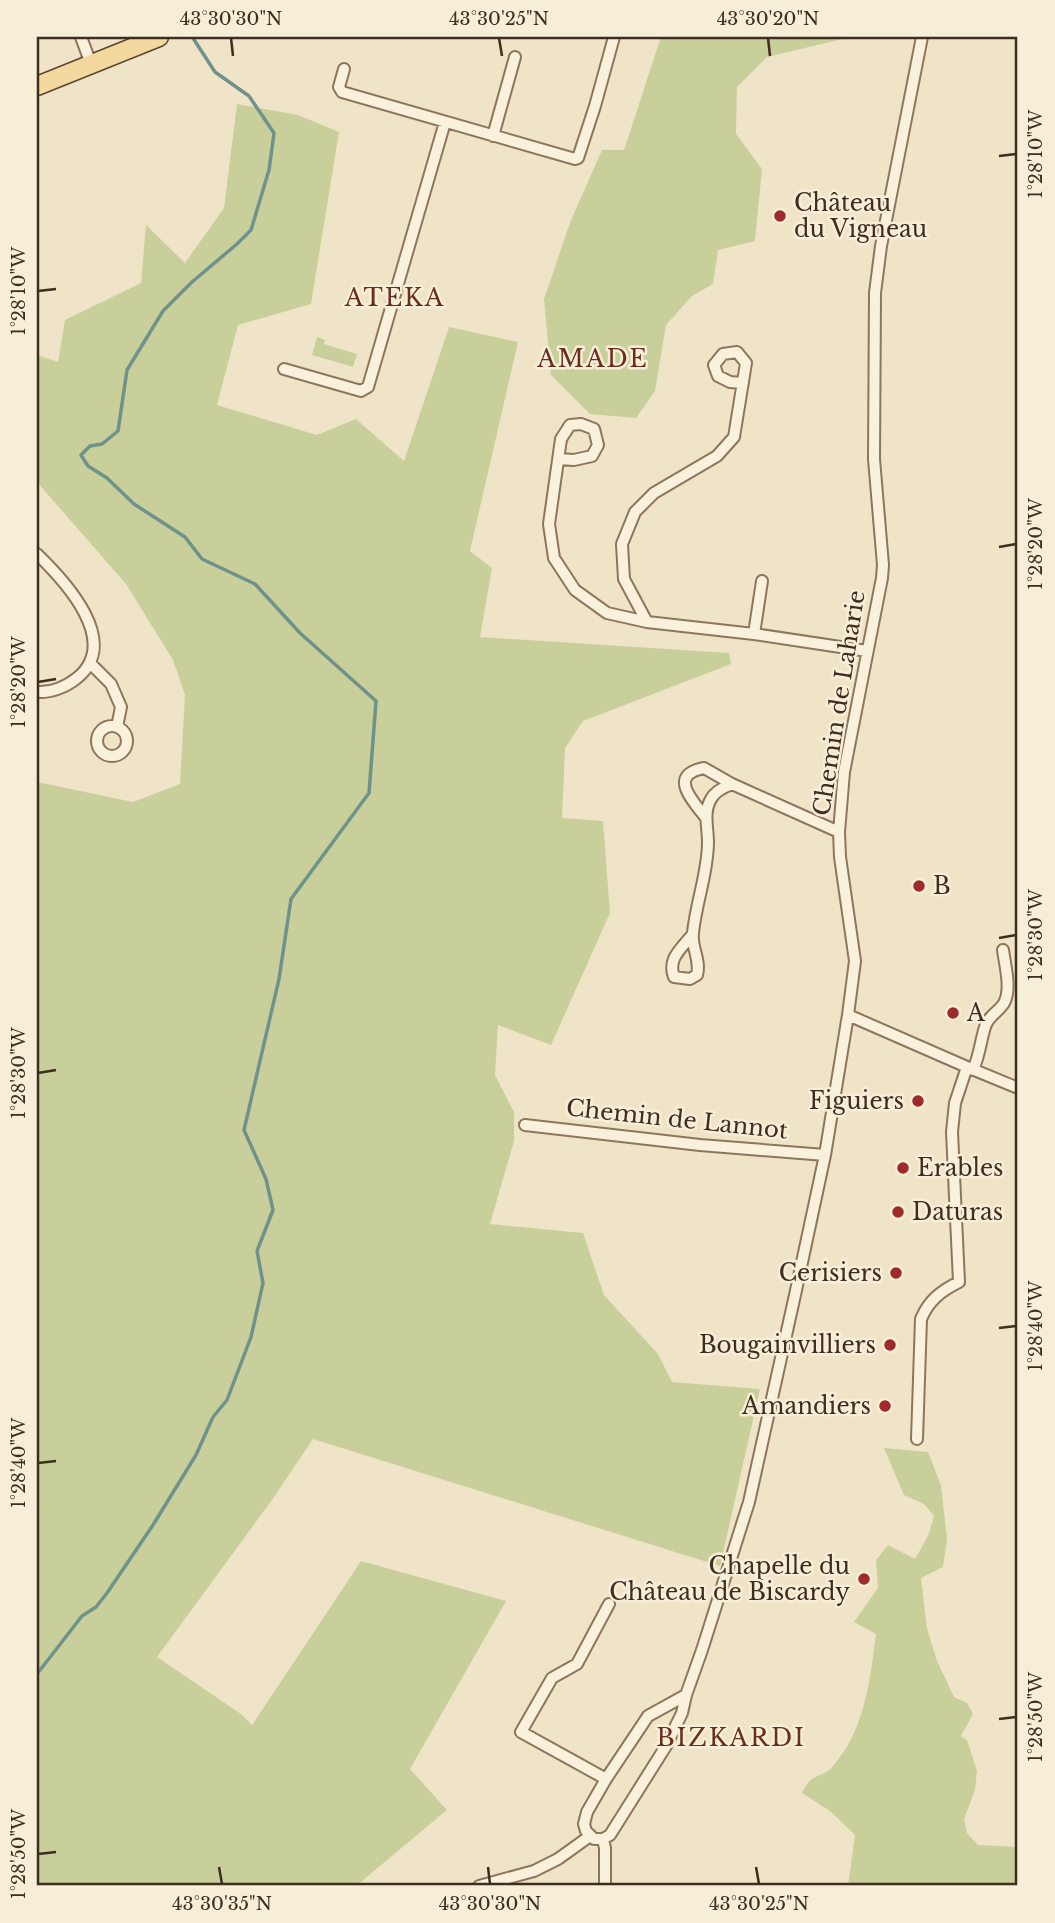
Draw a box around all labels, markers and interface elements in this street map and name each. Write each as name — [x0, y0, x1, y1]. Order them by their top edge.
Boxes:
text: 43°30'30"N — [180, 8, 282, 30]
text: 43°30'25"N — [449, 8, 549, 30]
text: 43°30'20"N — [717, 8, 819, 30]
text: 1°28'10"W — [1025, 109, 1047, 198]
place label: Château du Vigneau — [794, 189, 927, 243]
marker: Château du Vigneau — [772, 208, 788, 224]
text: 1°28'10"W — [8, 246, 30, 335]
district label: ATEKA — [344, 283, 445, 312]
district label: AMADE — [536, 344, 649, 373]
text: 1°28'20"W — [1025, 497, 1047, 590]
street label: Chemin de Laharie — [807, 588, 871, 818]
text: 1°28'20"W — [8, 635, 30, 728]
place label: B — [933, 872, 951, 900]
marker: B — [911, 878, 927, 894]
text: 1°28'30"W — [1025, 888, 1047, 981]
place label: A — [966, 999, 986, 1027]
marker: A — [945, 1005, 961, 1021]
text: 1°28'30"W — [8, 1026, 30, 1119]
place label: Figuiers — [809, 1087, 904, 1115]
street label: Chemin de Lannot — [565, 1093, 789, 1145]
marker: Figuiers — [910, 1093, 926, 1109]
place label: Erables — [917, 1154, 1004, 1182]
marker: Erables — [895, 1160, 911, 1176]
place label: Daturas — [912, 1198, 1003, 1226]
marker: Daturas — [890, 1204, 906, 1220]
place label: Cerisiers — [779, 1259, 882, 1287]
marker: Cerisiers — [888, 1265, 904, 1281]
text: 1°28'40"W — [1025, 1280, 1047, 1371]
place label: Bougainvilliers — [699, 1331, 876, 1359]
marker: Bougainvilliers — [882, 1337, 898, 1353]
place label: Amandiers — [741, 1392, 871, 1420]
marker: Amandiers — [877, 1398, 893, 1414]
text: 1°28'40"W — [8, 1417, 30, 1508]
place label: Chapelle du Château de Biscardy — [609, 1552, 850, 1606]
marker: Chapelle du Château de Biscardy — [856, 1571, 872, 1587]
text: 1°28'50"W — [1025, 1671, 1047, 1762]
district label: BIZKARDI — [656, 1723, 806, 1752]
text: 1°28'50"W — [8, 1808, 30, 1899]
text: 43°30'35"N — [172, 1893, 272, 1915]
text: 43°30'30"N — [439, 1893, 541, 1915]
text: 43°30'25"N — [709, 1893, 809, 1915]

